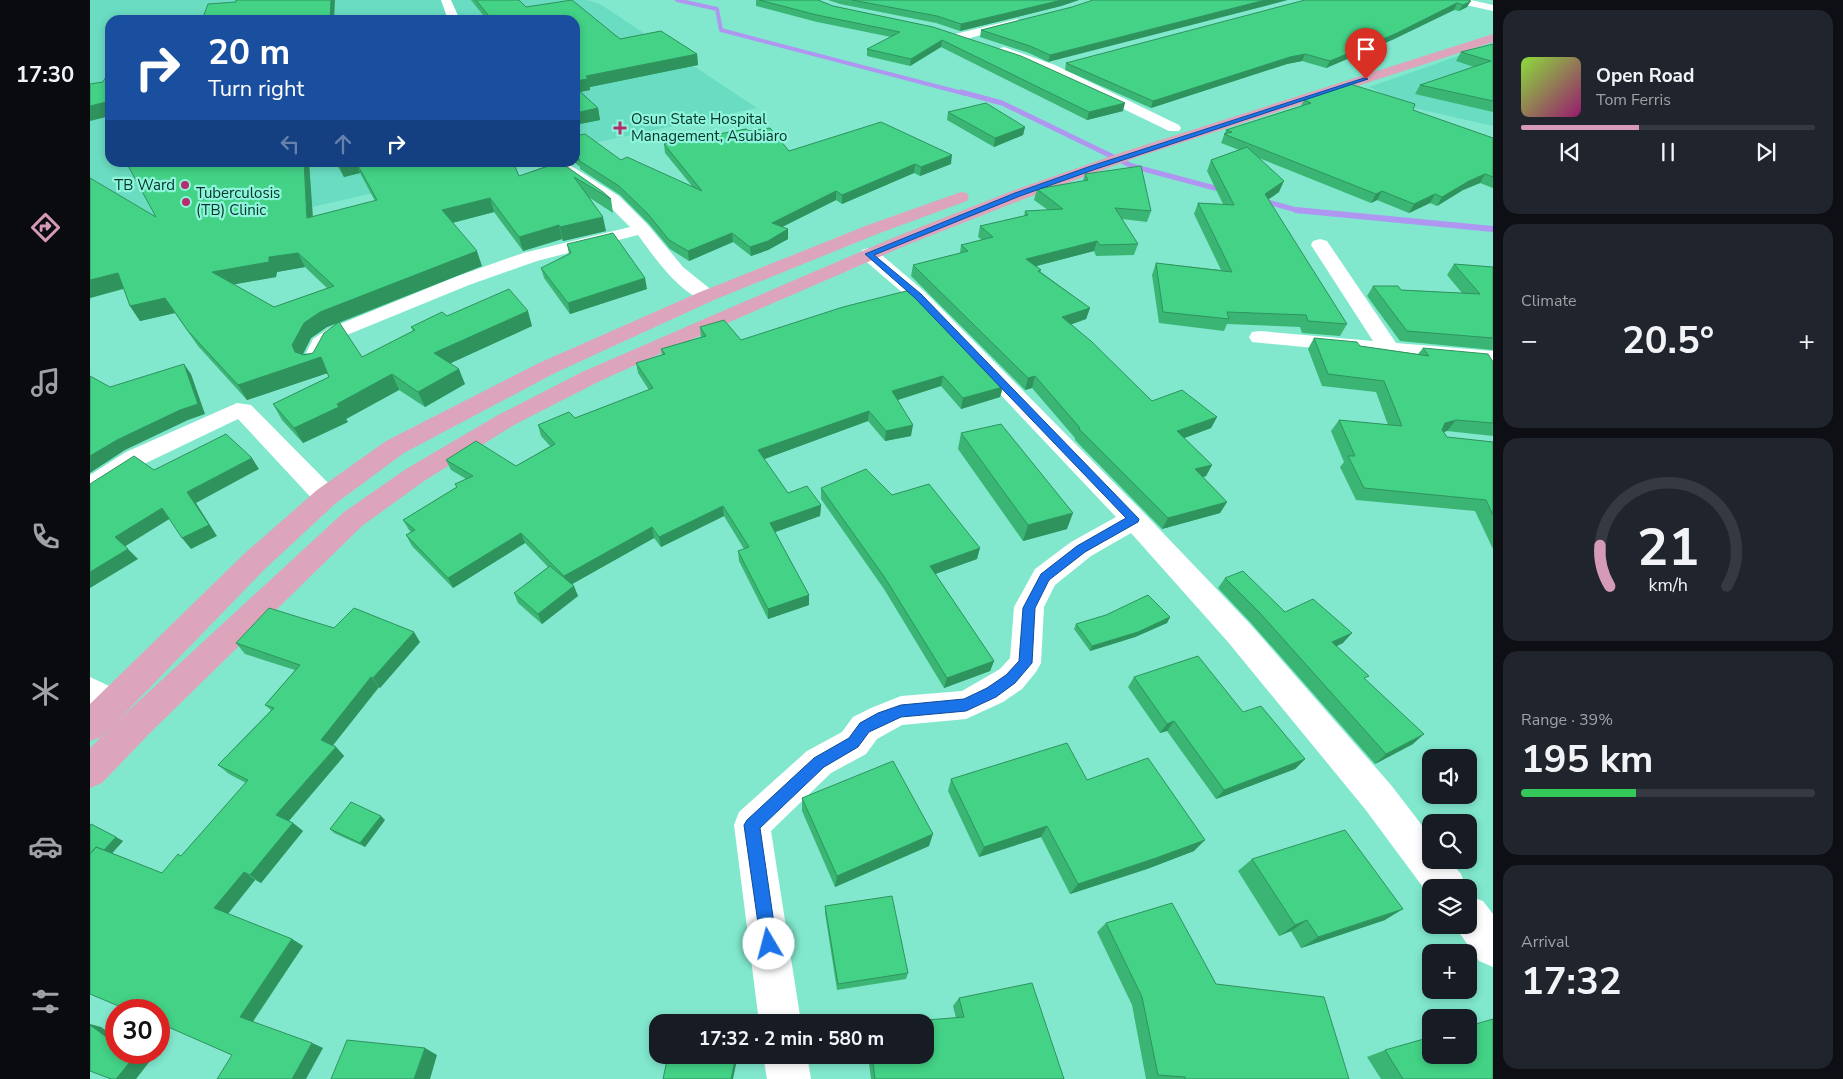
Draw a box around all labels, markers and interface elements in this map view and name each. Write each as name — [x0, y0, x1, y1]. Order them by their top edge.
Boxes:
pin — [1345, 28, 1387, 79]
text: 20 m — [208, 29, 290, 76]
icon: right — [125, 35, 190, 100]
icon: arrive — [1352, 35, 1380, 63]
text: 17:30 — [16, 60, 74, 90]
text: Open Road — [1596, 63, 1694, 89]
text: Turn right — [208, 74, 304, 104]
text: Tom Ferris — [1596, 89, 1671, 111]
place label: Osun State Hospital Management, Asubiaro — [631, 109, 787, 146]
marker: Osun State Hospital Management, Asubiaro — [613, 121, 627, 135]
icon: left — [276, 130, 304, 158]
icon: ahead — [329, 130, 357, 158]
icon: right — [382, 130, 410, 158]
icon: previous — [1556, 138, 1584, 166]
icon: pause — [1654, 138, 1682, 166]
icon: next — [1752, 138, 1780, 166]
place label: TB Ward — [114, 175, 175, 195]
marker: TB Ward — [179, 179, 191, 191]
place label: Tuberculosis (TB) Clinic — [196, 183, 280, 220]
marker: Tuberculosis (TB) Clinic — [180, 196, 192, 208]
icon: directions — [28, 210, 63, 245]
text: Climate — [1521, 290, 1576, 312]
text: 20.5° — [1622, 315, 1714, 366]
text: − — [1521, 322, 1538, 360]
text: + — [1798, 322, 1815, 360]
icon: music — [28, 365, 63, 400]
text: 21 — [1637, 512, 1699, 583]
icon: phone — [28, 519, 63, 554]
text: km/h — [1648, 573, 1688, 597]
icon: climate — [28, 674, 63, 709]
text: Range · 39% — [1521, 709, 1613, 731]
text: 195 km — [1521, 734, 1653, 785]
map controls — [1422, 749, 1477, 1064]
button: sound — [1422, 749, 1477, 804]
button: search — [1422, 814, 1477, 869]
icon: car — [28, 829, 63, 864]
button: layers — [1422, 879, 1477, 934]
position arrow — [742, 917, 794, 969]
text: Arrival — [1521, 931, 1569, 953]
button: + — [1422, 944, 1477, 999]
text: 17:32 — [1521, 956, 1622, 1007]
icon: filters — [28, 984, 63, 1019]
speed limit sign: 30 — [105, 999, 170, 1064]
button: − — [1422, 1009, 1477, 1064]
text: 17:32 · 2 min · 580 m — [699, 1026, 884, 1052]

